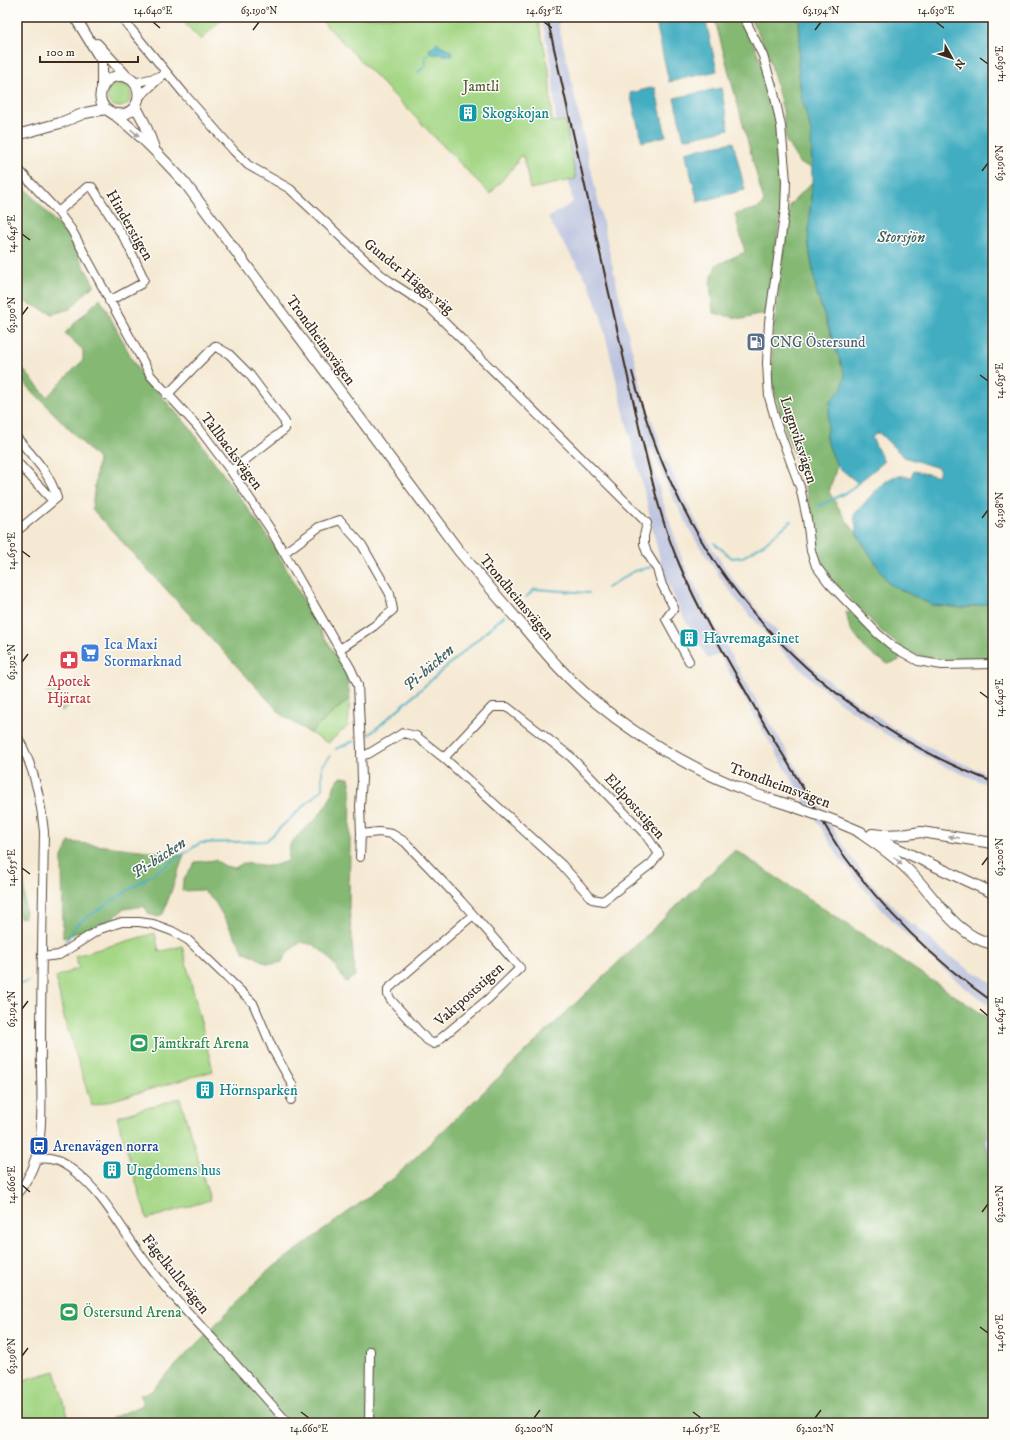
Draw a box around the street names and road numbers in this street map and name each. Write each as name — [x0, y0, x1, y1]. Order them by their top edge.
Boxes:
street label: Hinderstigen — [102, 186, 158, 264]
street label: Gunder Häggs väg — [360, 234, 458, 319]
street label: Trondheimsvägen — [282, 292, 360, 389]
street label: Lugnviksvägen — [776, 394, 822, 486]
street label: Tallbacksvägen — [196, 409, 267, 494]
street label: Trondheimsvägen — [475, 550, 558, 644]
street label: Trondheimsvägen — [727, 758, 833, 813]
street label: Eldpoststigen — [600, 769, 669, 843]
street label: Vaktpoststigen — [430, 958, 508, 1031]
street label: Fågelkullevägen — [138, 1231, 214, 1318]

